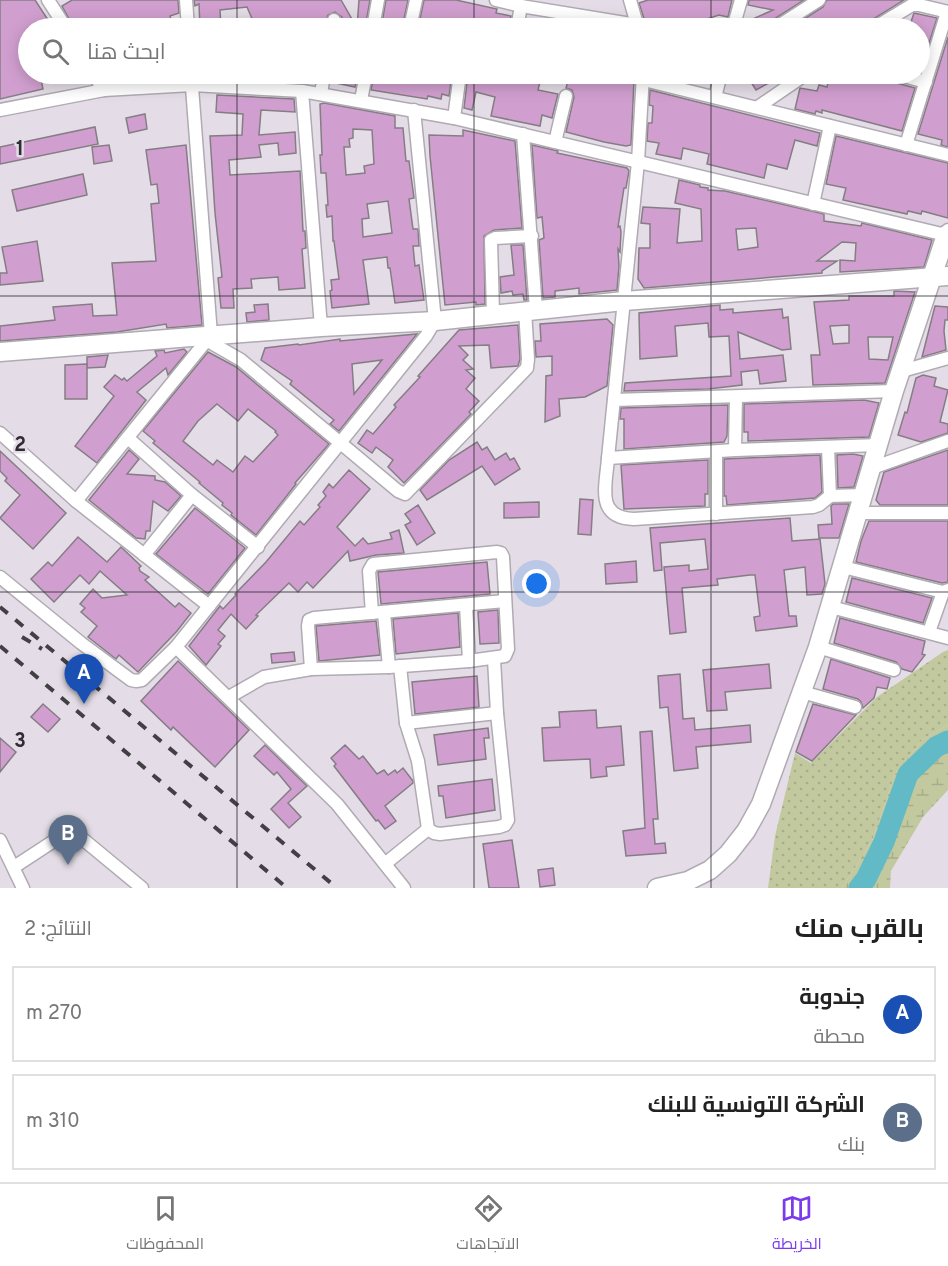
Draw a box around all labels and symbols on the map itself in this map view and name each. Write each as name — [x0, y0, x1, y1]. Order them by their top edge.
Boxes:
text: 1 — [16, 137, 24, 163]
text: 2 — [14, 433, 26, 459]
your location — [522, 569, 551, 598]
pin: A — [64, 654, 104, 704]
text: 3 — [14, 729, 26, 755]
pin: B — [48, 816, 88, 865]

